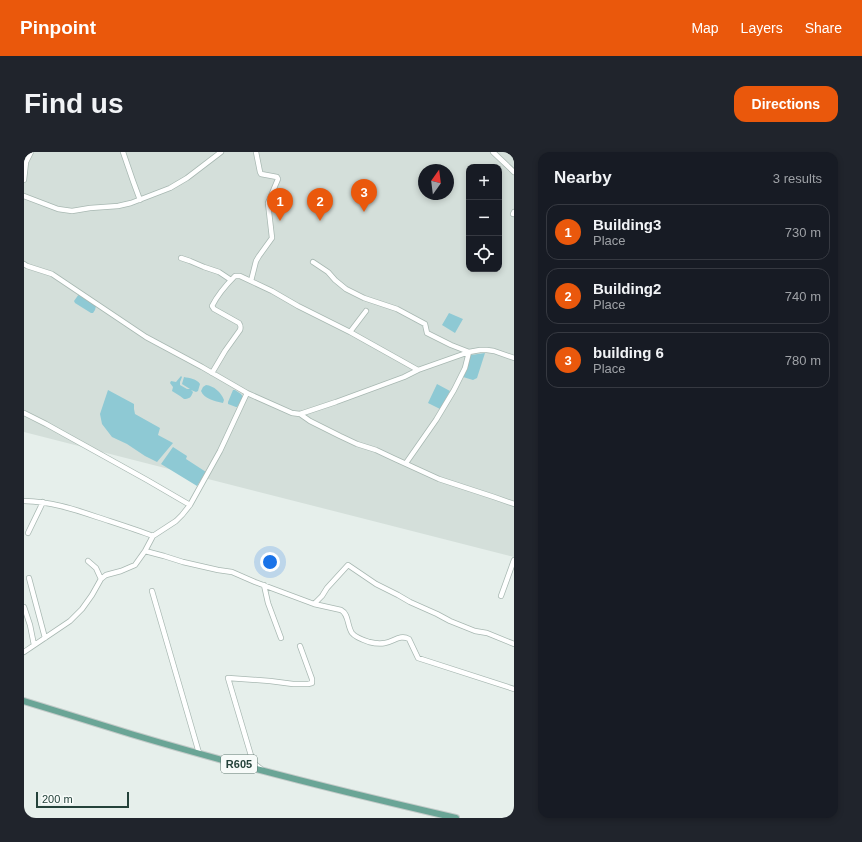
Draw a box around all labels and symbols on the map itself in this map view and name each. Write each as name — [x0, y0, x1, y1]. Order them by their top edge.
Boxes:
north arrow — [418, 164, 454, 200]
pin: 3 — [351, 179, 377, 212]
pin: 1 — [267, 188, 293, 221]
pin: 2 — [307, 188, 333, 221]
your location — [260, 552, 280, 572]
road number: R605 — [221, 755, 257, 773]
scale bar — [36, 790, 129, 809]

